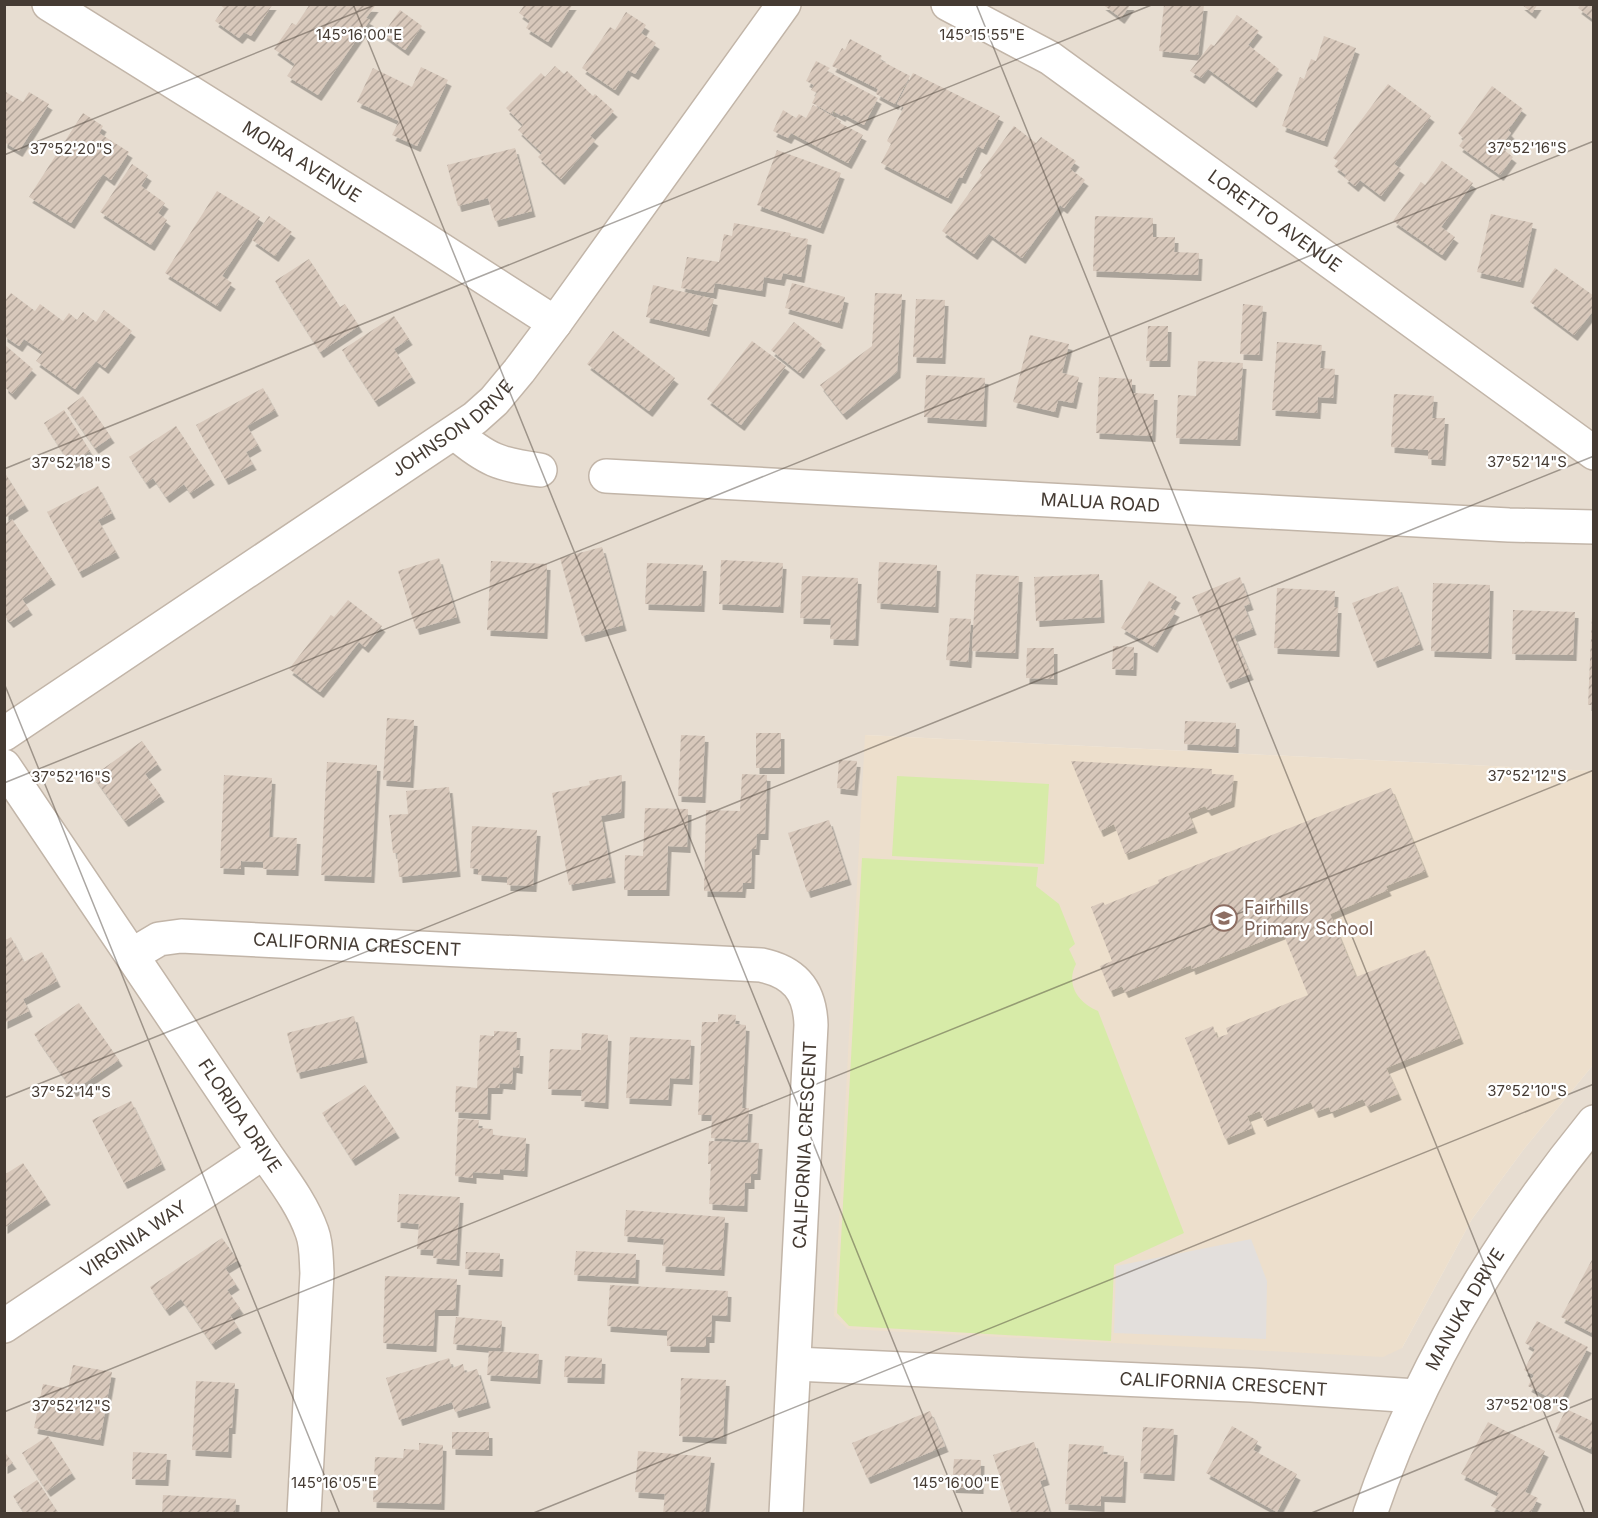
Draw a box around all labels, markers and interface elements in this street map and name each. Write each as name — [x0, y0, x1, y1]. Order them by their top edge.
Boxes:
text: 145°16'00"E — [316, 25, 402, 44]
text: 145°15'55"E — [939, 25, 1025, 44]
street label: MOIRA AVENUE — [239, 117, 365, 207]
text: 37°52'16"S — [1487, 138, 1567, 157]
text: 37°52'20"S — [30, 139, 112, 158]
street label: LORETTO AVENUE — [1204, 165, 1346, 276]
street label: JOHNSON DRIVE — [387, 375, 517, 481]
text: 37°52'14"S — [1487, 452, 1567, 471]
text: 37°52'18"S — [31, 453, 111, 472]
street label: MALUA ROAD — [1040, 489, 1161, 516]
text: 37°52'12"S — [1487, 766, 1567, 785]
text: 37°52'16"S — [31, 767, 111, 786]
place label: Fairhills Primary School — [1244, 897, 1373, 939]
school or university icon: Fairhills Primary School — [1209, 903, 1239, 933]
street label: CALIFORNIA CRESCENT — [253, 929, 462, 960]
street label: CALIFORNIA CRESCENT — [789, 1040, 820, 1250]
street label: FLORIDA DRIVE — [194, 1055, 286, 1177]
text: 37°52'10"S — [1487, 1081, 1567, 1100]
text: 37°52'14"S — [31, 1082, 111, 1101]
street label: VIRGINIA WAY — [76, 1196, 190, 1282]
street label: MANUKA DRIVE — [1421, 1244, 1508, 1374]
street label: CALIFORNIA CRESCENT — [1119, 1368, 1328, 1400]
text: 37°52'08"S — [1486, 1395, 1568, 1414]
text: 37°52'12"S — [31, 1396, 111, 1415]
text: 145°16'05"E — [291, 1473, 377, 1492]
text: 145°16'00"E — [913, 1473, 999, 1492]

